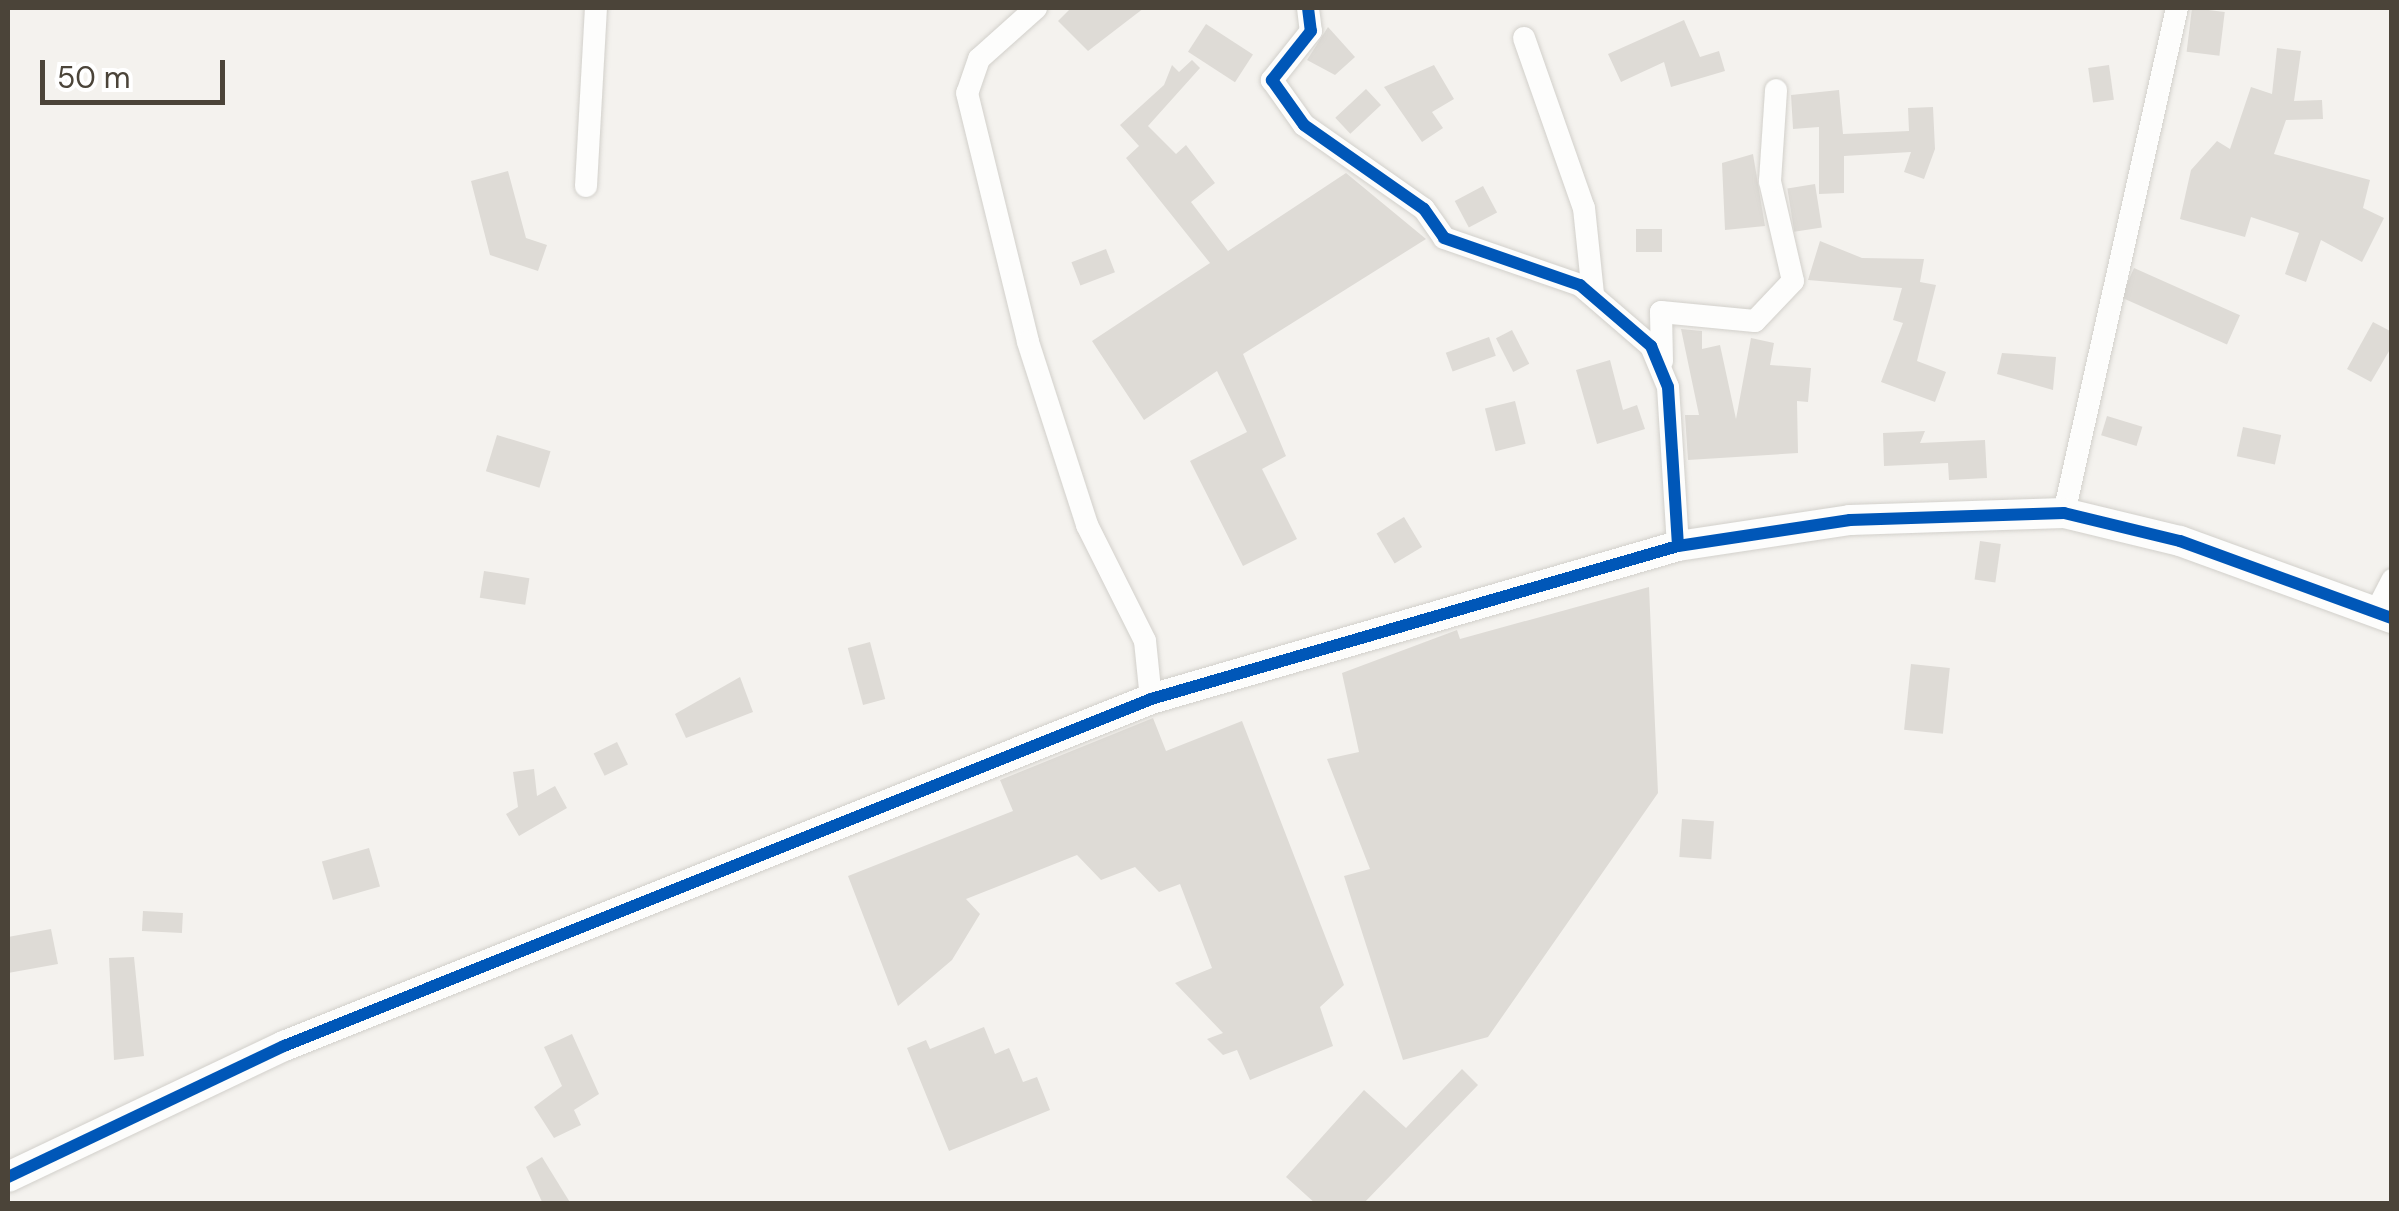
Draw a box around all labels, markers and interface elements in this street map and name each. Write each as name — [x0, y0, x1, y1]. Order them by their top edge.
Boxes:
scale bar — [45, 40, 230, 102]
text: 50 m — [57, 58, 131, 97]

